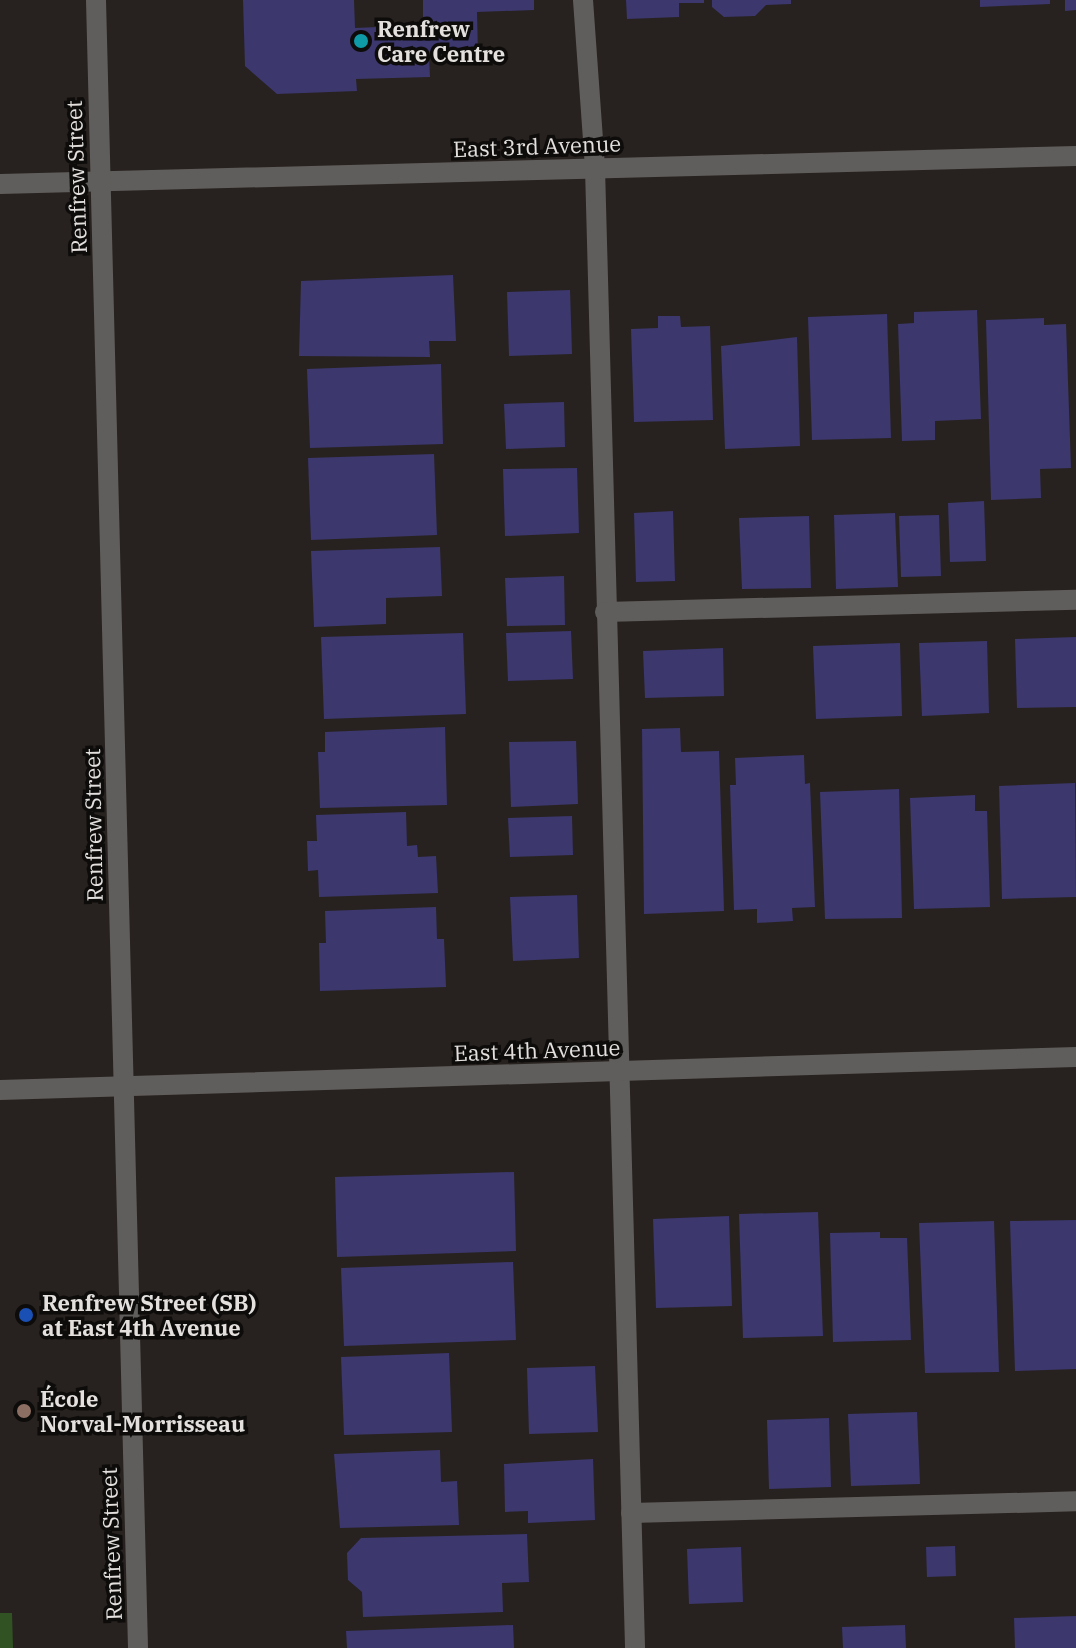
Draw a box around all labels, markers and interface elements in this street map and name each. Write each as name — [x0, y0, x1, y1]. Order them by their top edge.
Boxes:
place label: Renfrew Care Centre — [377, 15, 505, 66]
marker: Renfrew Care Centre — [352, 32, 370, 50]
street label: Renfrew Street — [60, 100, 92, 254]
street label: East 3rd Avenue — [452, 130, 622, 162]
street label: Renfrew Street — [78, 748, 108, 902]
street label: East 4th Avenue — [453, 1034, 621, 1066]
place label: Renfrew Street (SB) at East 4th Avenue — [42, 1289, 256, 1340]
marker: Renfrew Street (SB) at East 4th Avenue — [17, 1306, 35, 1324]
place label: École Norval-Morrisseau — [40, 1385, 245, 1436]
marker: École Norval-Morrisseau — [15, 1402, 33, 1420]
street label: Renfrew Street — [95, 1467, 127, 1621]

